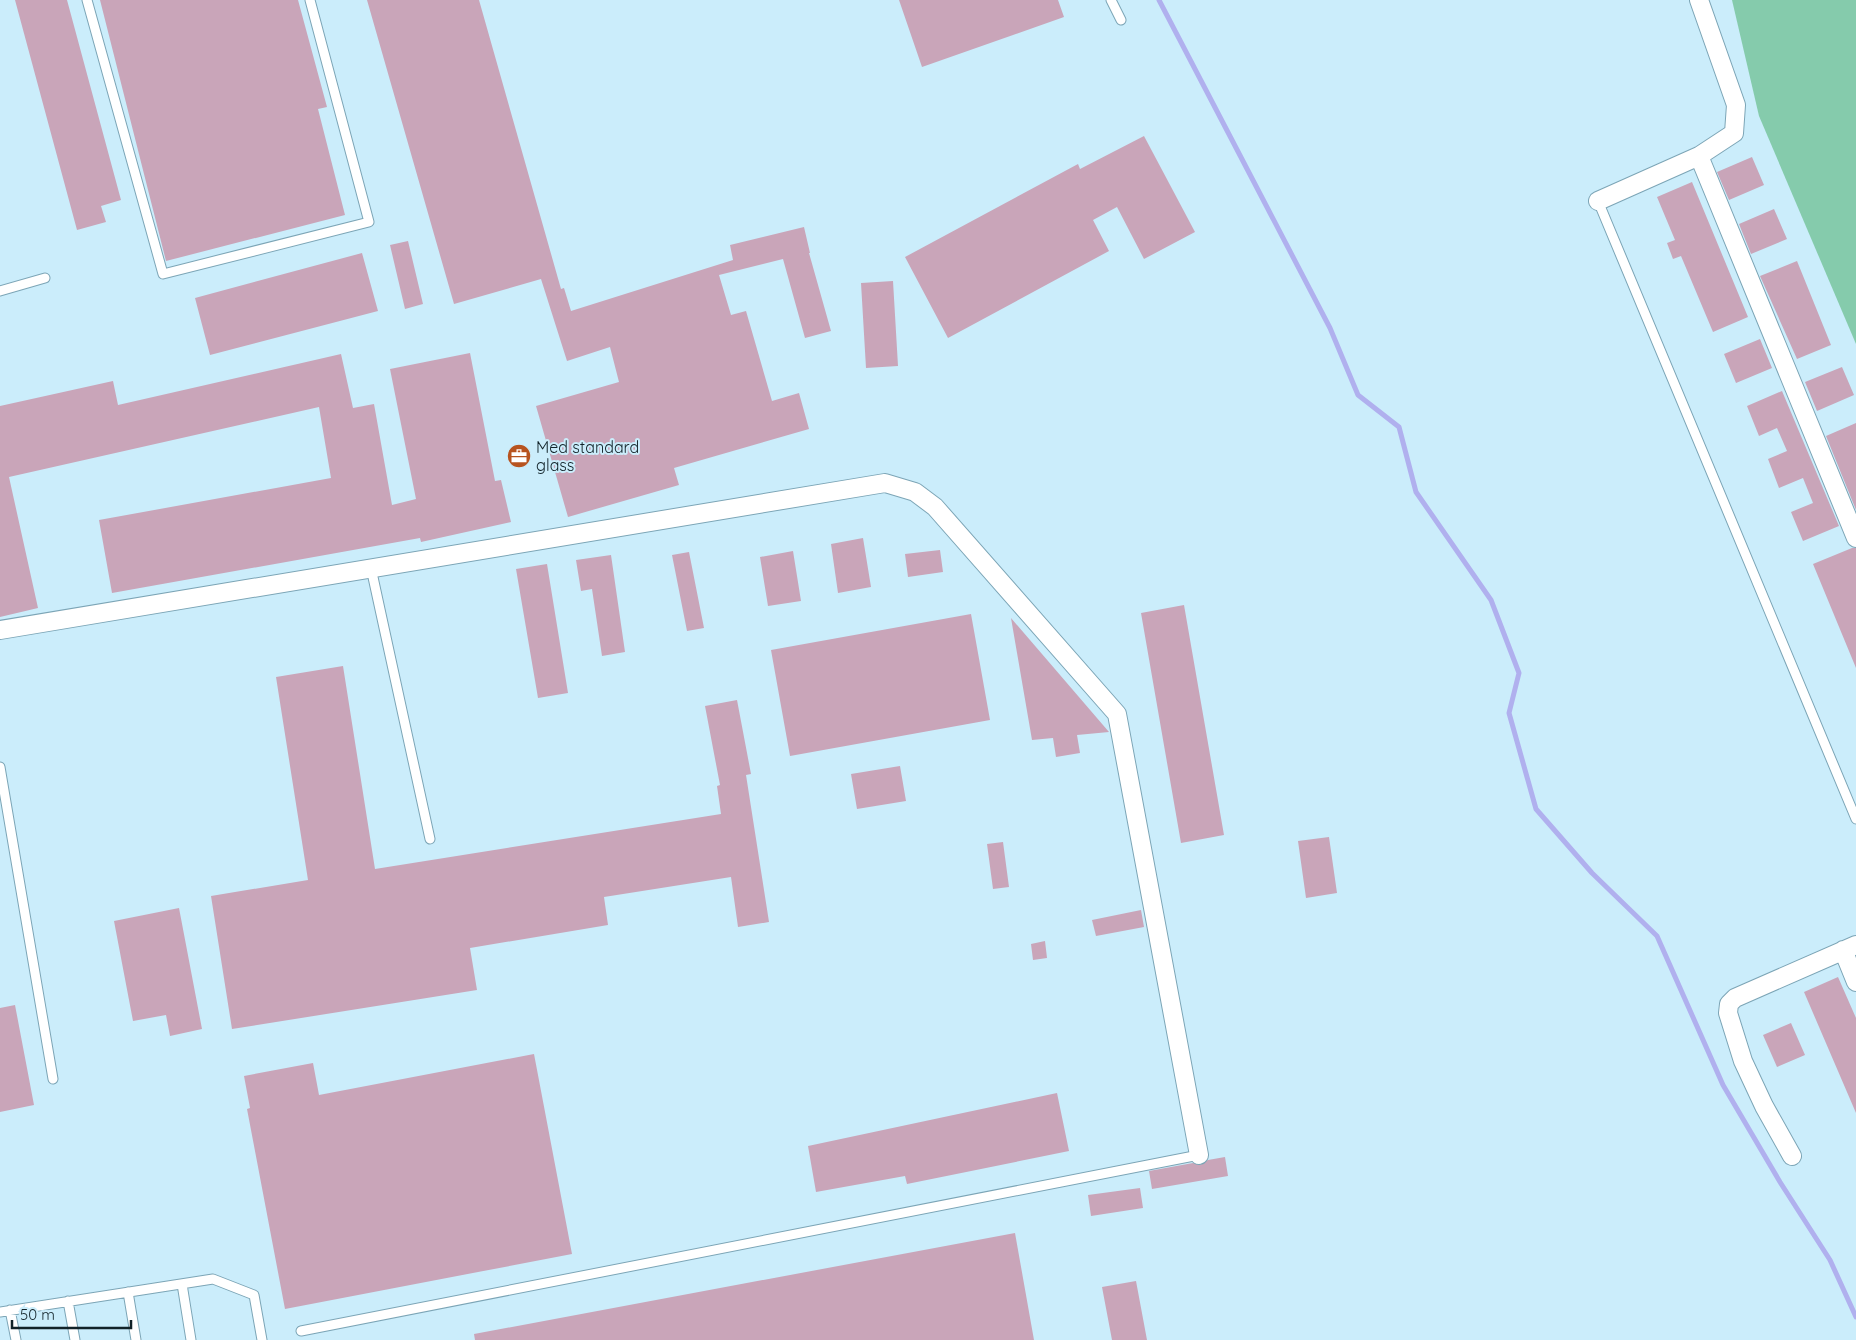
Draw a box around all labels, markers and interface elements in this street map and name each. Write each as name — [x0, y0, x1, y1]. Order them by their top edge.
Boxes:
place label: Med standard glass — [536, 437, 639, 475]
office icon: Med standard glass — [506, 443, 532, 469]
scale bar — [12, 1298, 131, 1330]
text: 50 m — [20, 1305, 55, 1324]

